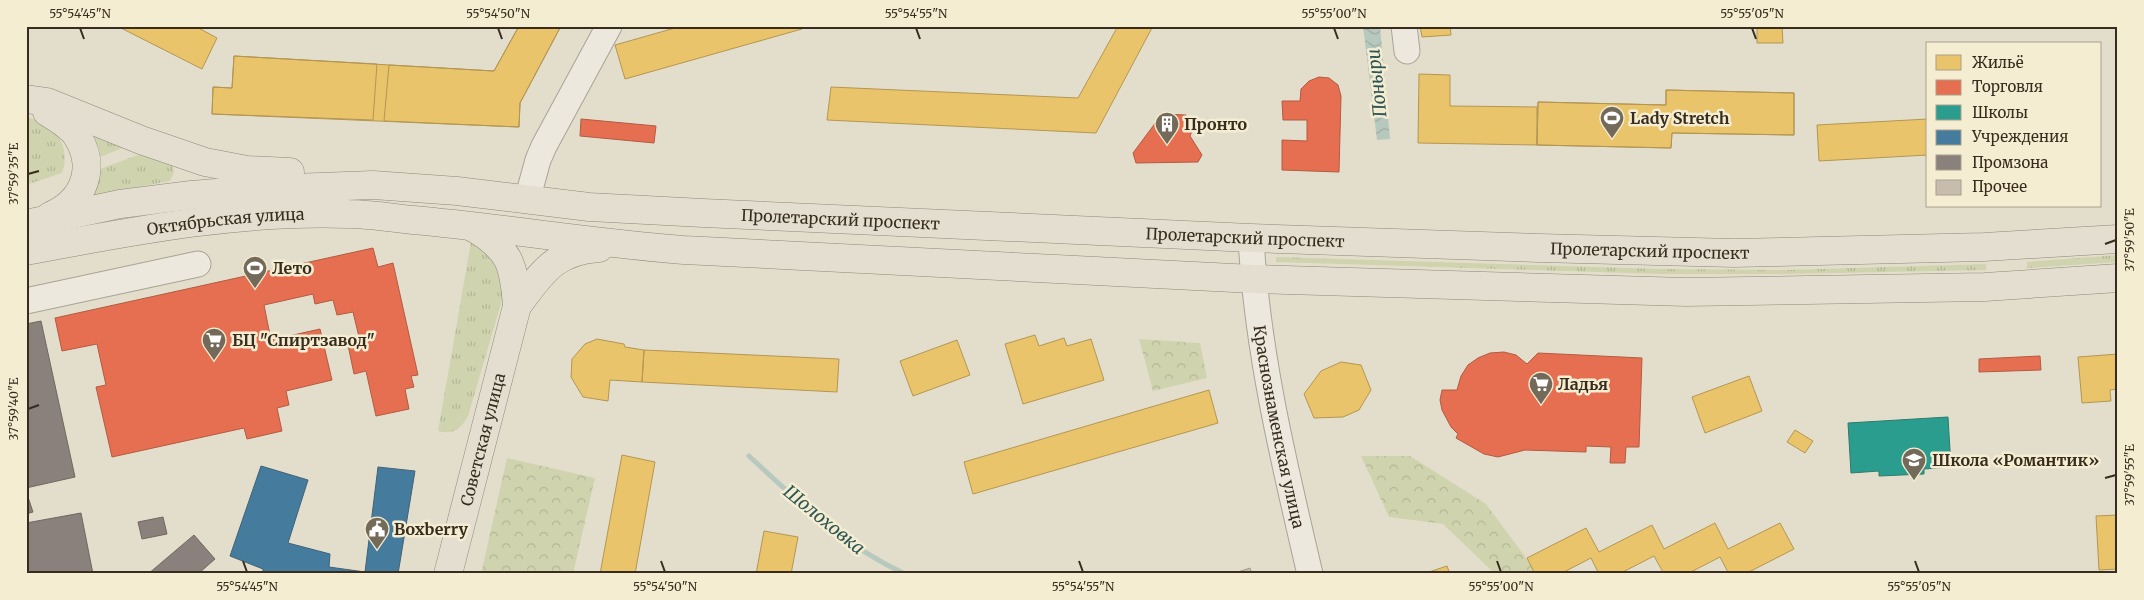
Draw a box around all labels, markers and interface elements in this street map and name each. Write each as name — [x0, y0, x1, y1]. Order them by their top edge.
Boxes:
text: 55°54'45"N — [49, 6, 111, 21]
text: 55°54'50"N — [466, 6, 531, 21]
text: 55°54'55"N — [885, 6, 948, 21]
text: 55°55'00"N — [1302, 6, 1367, 21]
text: 55°55'05"N — [1720, 6, 1784, 21]
legend — [1926, 42, 2102, 208]
water label: Поныри — [1361, 48, 1392, 118]
text: Жильё — [1972, 53, 2024, 72]
text: Торговля — [1972, 77, 2043, 96]
text: Школы — [1972, 103, 2028, 122]
sports icon: Lady Stretch — [1599, 105, 1625, 139]
place label: Lady Stretch — [1630, 108, 1730, 128]
building icon: Пронто — [1154, 111, 1180, 145]
place label: Пронто — [1184, 114, 1247, 134]
text: Учреждения — [1971, 127, 2068, 146]
text: 37°59'35"E — [6, 143, 21, 205]
text: Промзона — [1972, 153, 2048, 172]
text: Прочее — [1972, 177, 2027, 196]
street label: Октябрьская улица — [145, 204, 305, 239]
street label: Пролетарский проспект — [740, 205, 941, 234]
text: 37°59'50"E — [2122, 208, 2137, 272]
street label: Пролетарский проспект — [1145, 223, 1345, 251]
street label: Пролетарский проспект — [1550, 238, 1750, 263]
sports icon: Лето — [242, 255, 268, 289]
place label: Лето — [272, 258, 312, 278]
street label: Краснознаменская улица — [1249, 324, 1309, 531]
supermarket icon: БЦ "Спиртзавод" — [201, 327, 227, 361]
place label: БЦ "Спиртзавод" — [232, 330, 375, 350]
street label: Советская улица — [456, 370, 509, 508]
supermarket icon: Ладья — [1528, 371, 1554, 405]
place label: Ладья — [1558, 374, 1608, 394]
text: 37°59'40"E — [6, 377, 21, 440]
text: 37°59'55"E — [2122, 444, 2137, 506]
school or university icon: Школа «Романтик» — [1901, 447, 1927, 481]
place label: Школа «Романтик» — [1932, 450, 2099, 470]
water label: Шолоховка — [779, 480, 870, 559]
public building icon: Boxberry — [364, 516, 390, 550]
place label: Boxberry — [394, 519, 469, 539]
text: 55°54'45"N — [216, 579, 278, 594]
text: 55°54'50"N — [633, 579, 698, 594]
text: 55°54'55"N — [1052, 579, 1115, 594]
text: 55°55'00"N — [1469, 579, 1534, 594]
text: 55°55'05"N — [1887, 579, 1951, 594]

